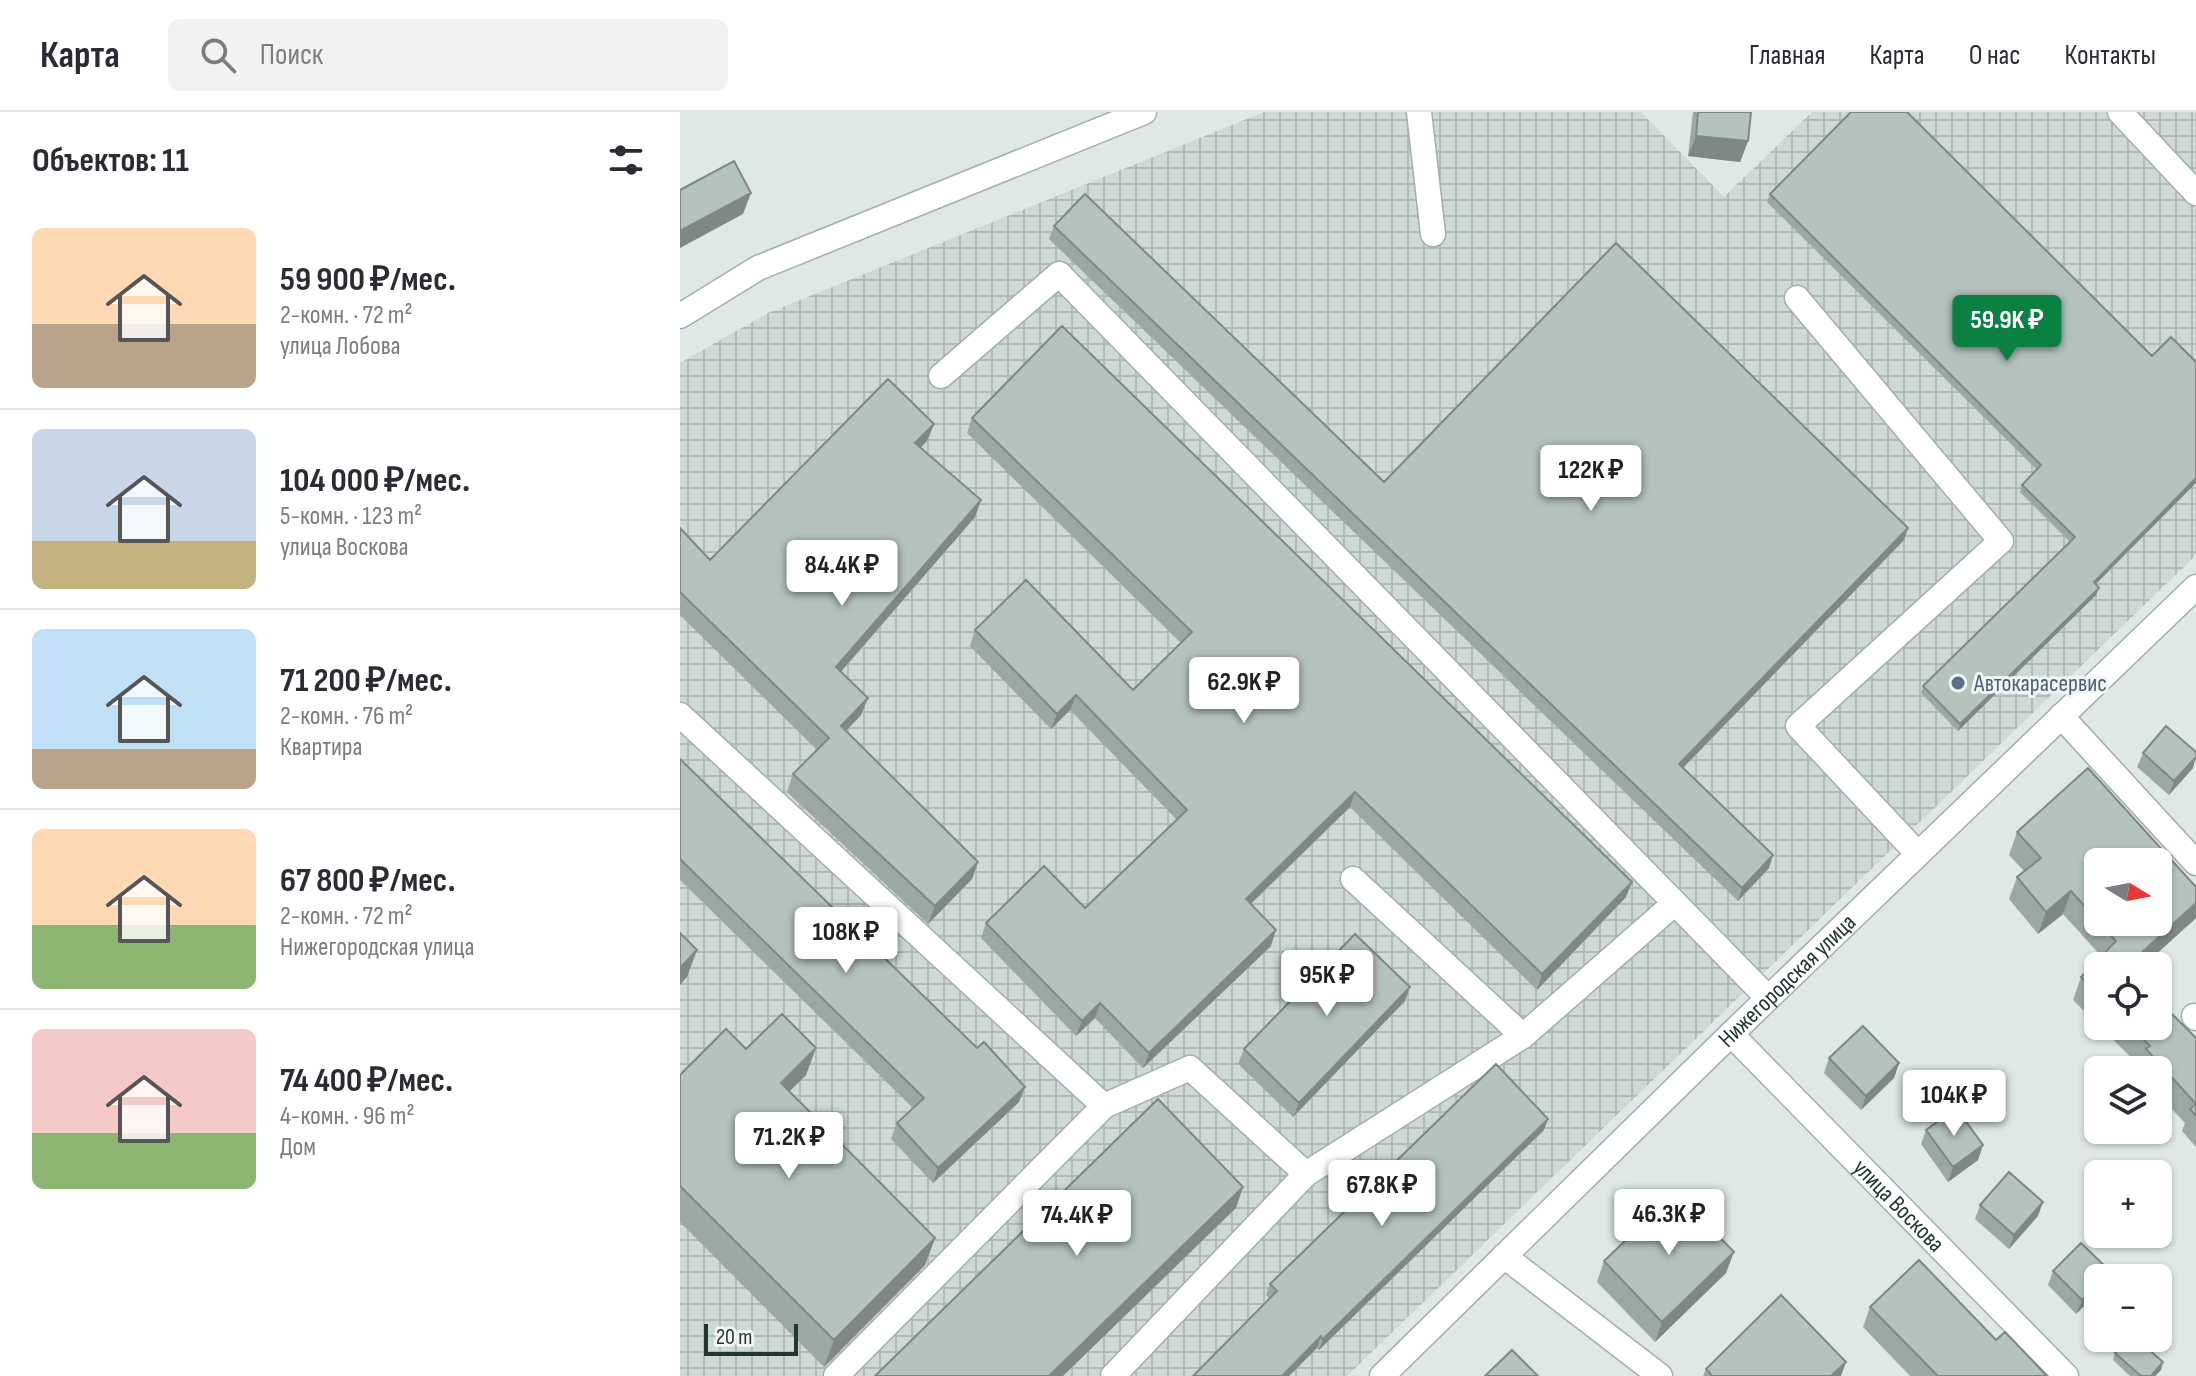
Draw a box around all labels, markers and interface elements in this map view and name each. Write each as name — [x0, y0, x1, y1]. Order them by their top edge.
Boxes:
search box — [168, 19, 728, 91]
text: Карта — [40, 33, 120, 78]
icon: search — [196, 33, 240, 77]
text: Поиск — [260, 37, 323, 73]
text: Главная — [1749, 39, 1825, 72]
text: Карта — [1869, 39, 1925, 72]
text: О нас — [1969, 39, 2021, 72]
text: Контакты — [2065, 39, 2156, 72]
icon: filters — [604, 138, 648, 182]
text: Объектов: 11 — [32, 140, 189, 181]
text: 59 900 ₽/мес. — [280, 259, 456, 300]
icon: home — [96, 260, 192, 356]
pin: 59.9K ₽ — [1933, 295, 2081, 363]
text: 2-комн. · 72 m² — [280, 300, 413, 331]
text: 59.9K ₽ — [1970, 305, 2044, 336]
text: улица Лобова — [280, 331, 401, 362]
pin: 122K ₽ — [1526, 445, 1656, 513]
text: 122K ₽ — [1558, 455, 1624, 486]
text: 104 000 ₽/мес. — [280, 460, 470, 501]
icon: home — [96, 461, 192, 557]
text: 5-комн. · 123 m² — [280, 501, 422, 532]
text: улица Воскова — [280, 532, 408, 563]
pin: 84.4K ₽ — [768, 540, 916, 608]
text: 84.4K ₽ — [805, 550, 879, 581]
pin: 62.9K ₽ — [1170, 657, 1318, 725]
text: 71 200 ₽/мес. — [280, 660, 452, 701]
icon: home — [96, 661, 192, 757]
text: 62.9K ₽ — [1207, 667, 1281, 698]
place label: Автокарасервис — [1973, 669, 2107, 698]
marker: Автокарасервис — [1949, 674, 1967, 692]
text: 2-комн. · 76 m² — [280, 701, 413, 732]
text: Квартира — [280, 732, 363, 763]
north arrow — [2084, 848, 2172, 936]
map controls — [2084, 848, 2172, 1352]
text: 67 800 ₽/мес. — [280, 860, 456, 901]
icon: home — [96, 861, 192, 957]
text: 2-комн. · 72 m² — [280, 901, 413, 932]
pin: 108K ₽ — [781, 907, 911, 975]
street label: Нижегородская улица — [1712, 908, 1862, 1053]
text: 108K ₽ — [813, 917, 879, 948]
text: Нижегородская улица — [280, 932, 475, 963]
pin: 95K ₽ — [1271, 950, 1383, 1018]
button: locate — [2084, 952, 2172, 1040]
text: 95K ₽ — [1299, 960, 1355, 991]
button: layers — [2084, 1056, 2172, 1144]
text: 74 400 ₽/мес. — [280, 1060, 453, 1101]
icon: home — [96, 1061, 192, 1157]
pin: 104K ₽ — [1889, 1070, 2019, 1138]
text: 104K ₽ — [1921, 1080, 1987, 1111]
text: 4-комн. · 96 m² — [280, 1101, 415, 1132]
pin: 71.2K ₽ — [715, 1112, 863, 1180]
text: 71.2K ₽ — [753, 1122, 825, 1153]
text: Дом — [280, 1132, 316, 1163]
street label: улица Воскова — [1847, 1153, 1951, 1258]
pin: 67.8K ₽ — [1308, 1160, 1456, 1228]
button: + — [2084, 1160, 2172, 1248]
text: 67.8K ₽ — [1346, 1170, 1418, 1201]
pin: 46.3K ₽ — [1595, 1189, 1743, 1257]
pin: 74.4K ₽ — [1003, 1190, 1151, 1258]
text: 46.3K ₽ — [1632, 1199, 1706, 1230]
text: 74.4K ₽ — [1041, 1200, 1113, 1231]
button: − — [2084, 1264, 2172, 1352]
scale bar — [704, 1320, 798, 1356]
text: 20 m — [716, 1324, 753, 1351]

